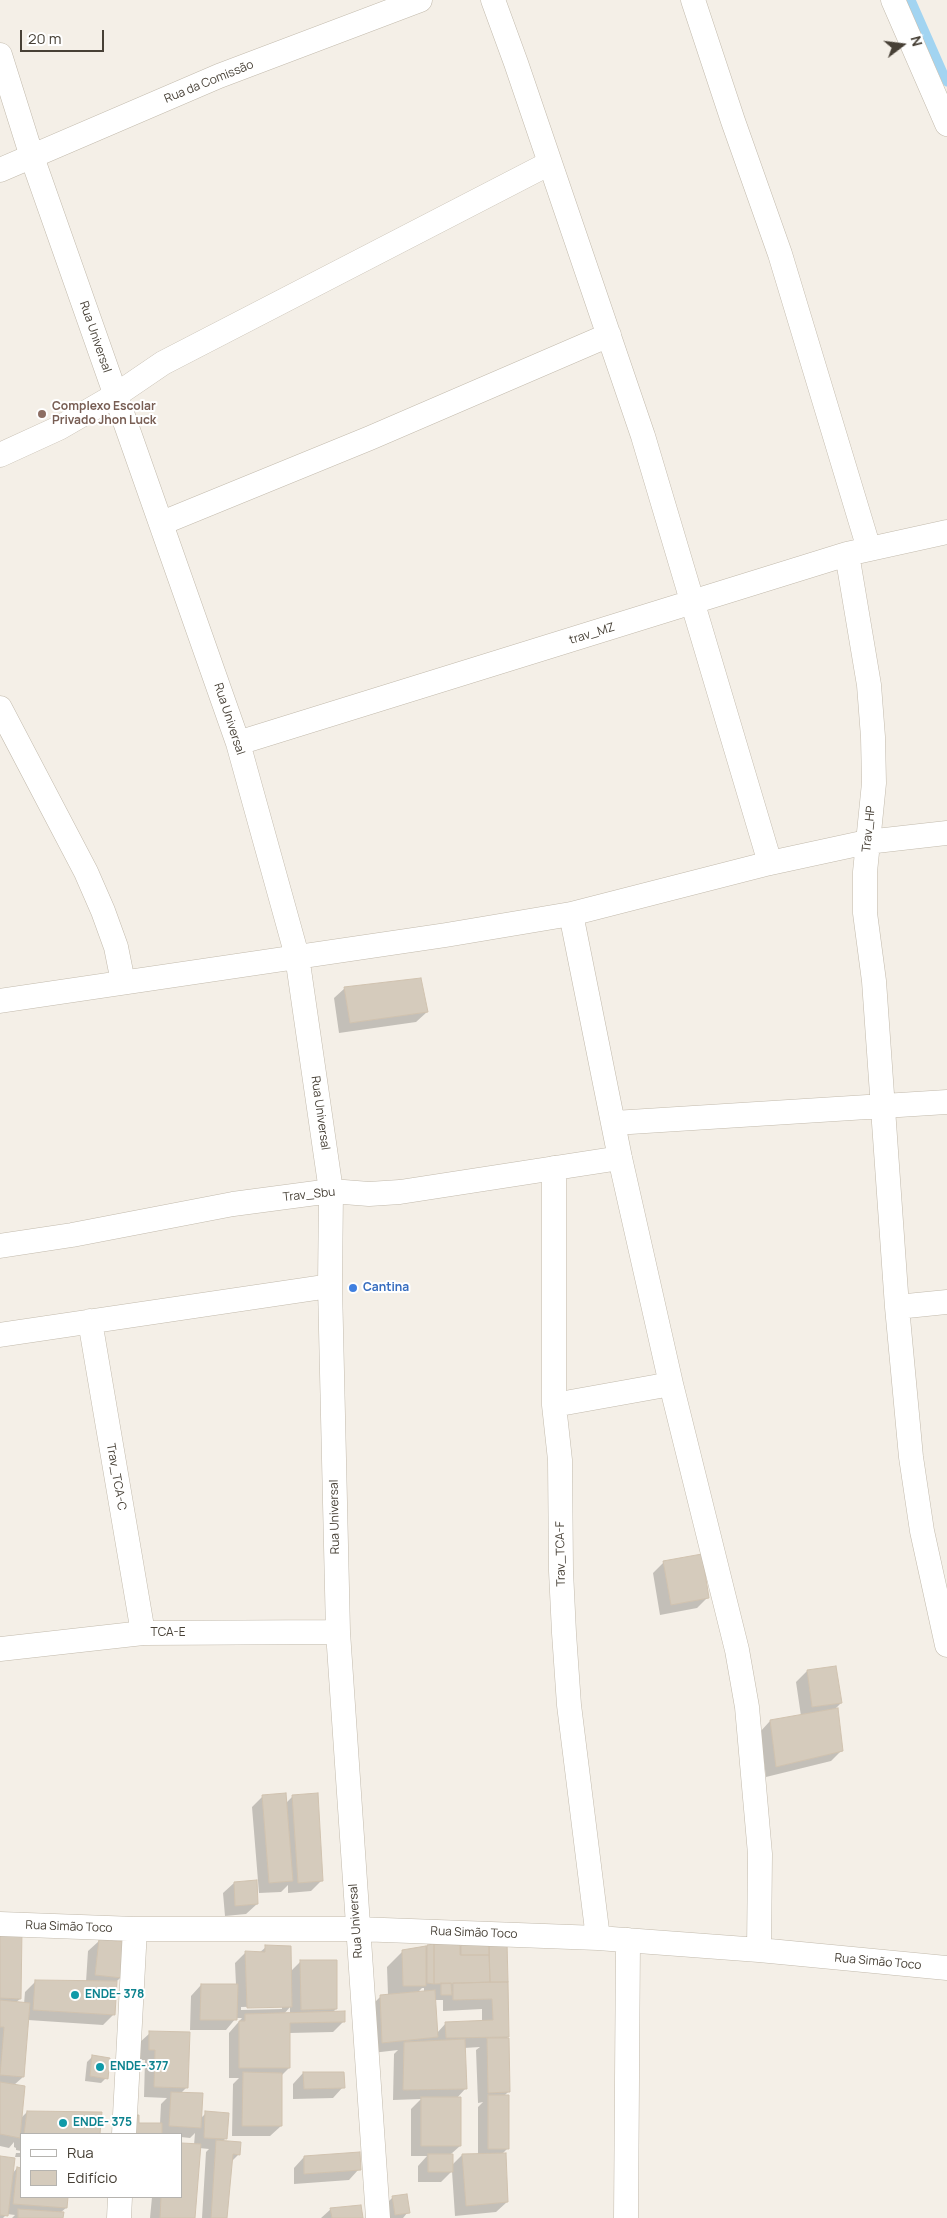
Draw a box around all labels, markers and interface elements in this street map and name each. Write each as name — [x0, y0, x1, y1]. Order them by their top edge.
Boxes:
scale bar — [22, 20, 106, 52]
north arrow — [877, 20, 927, 70]
text: 20 m — [28, 28, 61, 49]
text: N — [906, 34, 927, 48]
street label: Rua da Comissão — [162, 58, 256, 106]
street label: Rua Universal — [76, 299, 114, 375]
place label: Complexo Escolar Privado Jhon Luck — [52, 400, 156, 428]
marker: Complexo Escolar Privado Jhon Luck — [36, 408, 48, 420]
street label: trav_MZ — [568, 620, 616, 648]
street label: Rua Universal — [211, 681, 247, 757]
street label: Trav_HP — [859, 805, 879, 853]
street label: Rua Universal — [308, 1075, 332, 1151]
street label: Trav_Sbu — [282, 1185, 336, 1205]
place label: Cantina — [363, 1281, 409, 1295]
marker: Cantina — [347, 1282, 359, 1294]
street label: Trav_TCA-C — [103, 1442, 129, 1512]
street label: Rua Universal — [327, 1479, 343, 1555]
street label: Trav_TCA-F — [553, 1521, 569, 1587]
street label: TCA-E — [151, 1626, 185, 1640]
street label: Rua Universal — [346, 1883, 366, 1959]
street label: Rua Simão Toco — [25, 1918, 113, 1936]
street label: Rua Simão Toco — [430, 1924, 518, 1942]
street label: Rua Simão Toco — [834, 1951, 922, 1973]
place label: ENDE- 378 — [85, 1988, 144, 2002]
marker: ENDE- 378 — [69, 1989, 81, 2001]
place label: ENDE- 377 — [110, 2060, 168, 2074]
marker: ENDE- 377 — [94, 2061, 106, 2073]
place label: ENDE- 375 — [73, 2116, 132, 2130]
marker: ENDE- 375 — [57, 2117, 69, 2129]
legend — [20, 2133, 182, 2198]
text: Rua — [67, 2142, 94, 2163]
text: Edifício — [67, 2167, 117, 2188]

